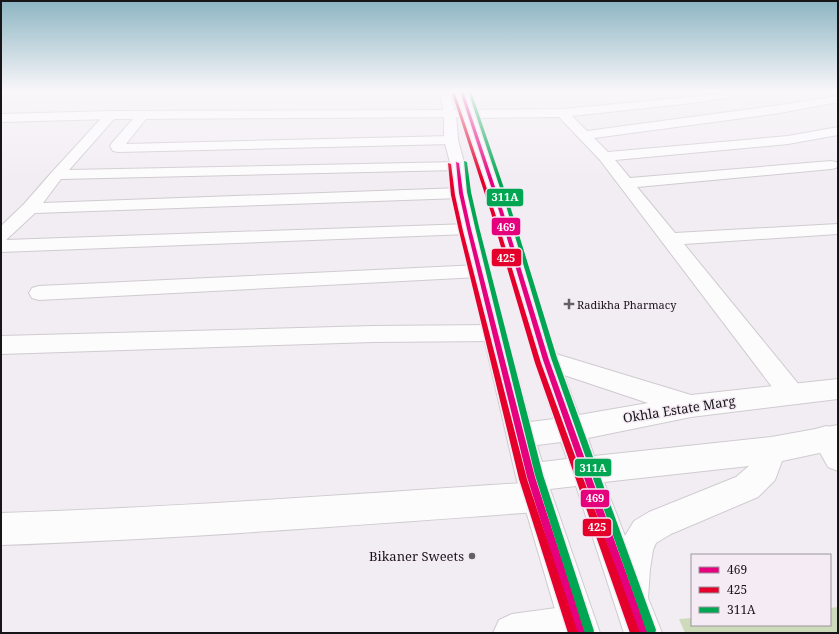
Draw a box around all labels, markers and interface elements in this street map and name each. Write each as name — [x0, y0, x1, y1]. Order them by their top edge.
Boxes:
line badge: 311A — [486, 188, 524, 207]
text: 311A — [492, 189, 519, 204]
line badge: 469 — [491, 217, 521, 236]
text: 469 — [497, 219, 515, 234]
line badge: 425 — [491, 248, 522, 267]
text: 425 — [497, 250, 515, 265]
place label: Radikha Pharmacy — [577, 297, 677, 312]
marker: Radikha Pharmacy — [564, 299, 574, 309]
street label: Okhla Estate Marg — [621, 391, 737, 427]
line badge: 311A — [574, 458, 612, 477]
text: 311A — [580, 460, 607, 475]
line badge: 469 — [580, 489, 610, 508]
text: 469 — [586, 490, 604, 505]
line badge: 425 — [582, 518, 612, 537]
text: 425 — [588, 519, 606, 534]
place label: Bikaner Sweets — [369, 547, 464, 565]
marker: Bikaner Sweets — [467, 551, 477, 561]
legend — [691, 554, 831, 626]
text: 469 — [727, 561, 747, 578]
text: 425 — [727, 581, 747, 598]
text: 311A — [727, 601, 756, 618]

